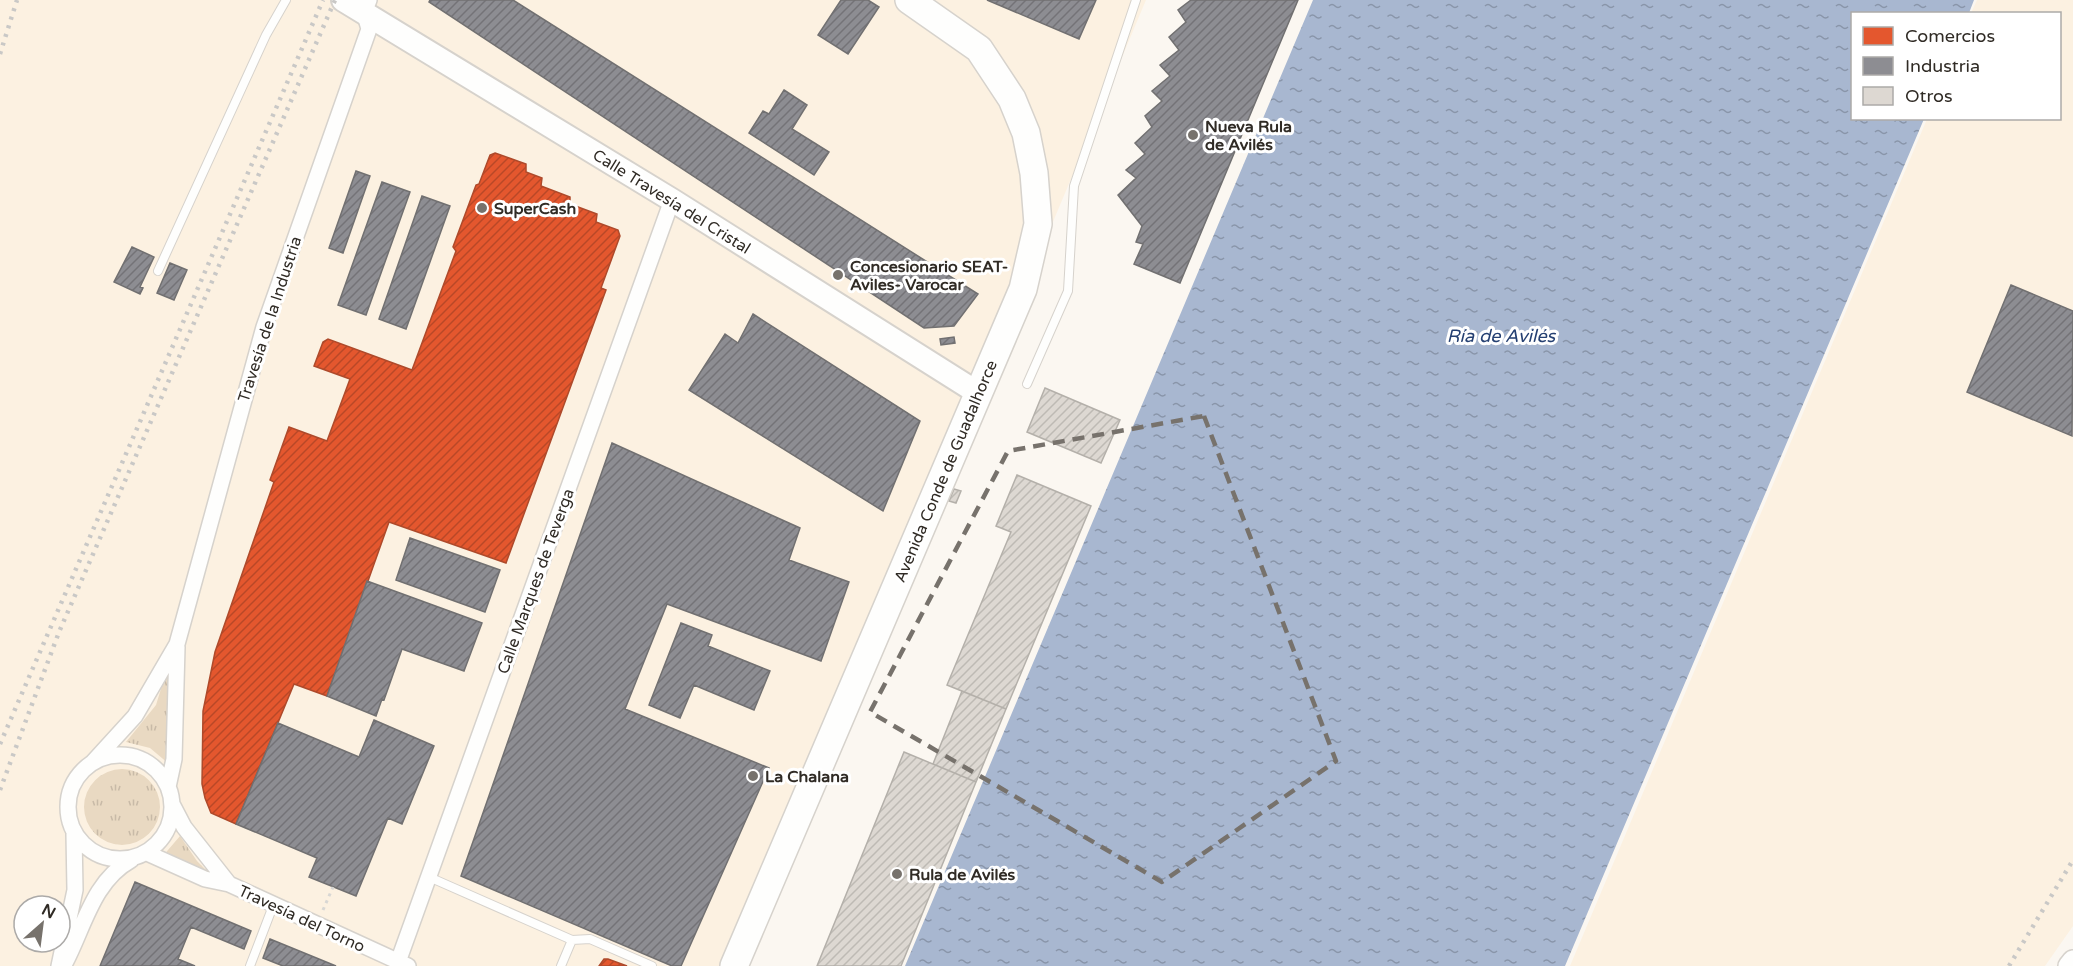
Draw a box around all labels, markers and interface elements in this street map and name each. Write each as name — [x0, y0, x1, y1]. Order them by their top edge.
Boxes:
legend — [1851, 12, 2061, 120]
text: Comercios — [1905, 25, 1995, 47]
text: Industria — [1905, 55, 1980, 77]
text: Otros — [1905, 85, 1953, 107]
place label: Nueva Rula de Avilés — [1205, 117, 1292, 155]
marker: Nueva Rula de Avilés — [1186, 128, 1200, 142]
street label: Calle Travesía del Cristal — [589, 145, 754, 259]
place label: SuperCash — [494, 199, 576, 219]
marker: SuperCash — [475, 201, 489, 215]
street label: Travesía de la Industria — [234, 234, 306, 405]
place label: Concesionario SEAT- Aviles- Varocar — [850, 257, 1008, 295]
marker: Concesionario SEAT- Aviles- Varocar — [831, 268, 845, 282]
water label: Ría de Avilés — [1447, 325, 1557, 347]
street label: Avenida Conde de Guadalhorce — [890, 357, 1002, 586]
street label: Calle Marques de Teverga — [493, 486, 579, 677]
place label: La Chalana — [765, 767, 849, 787]
marker: La Chalana — [746, 769, 760, 783]
place label: Rula de Avilés — [909, 865, 1015, 885]
marker: Rula de Avilés — [890, 867, 904, 881]
street label: Travesía del Torno — [235, 881, 368, 957]
north arrow — [12, 894, 72, 954]
text: N — [38, 900, 59, 923]

